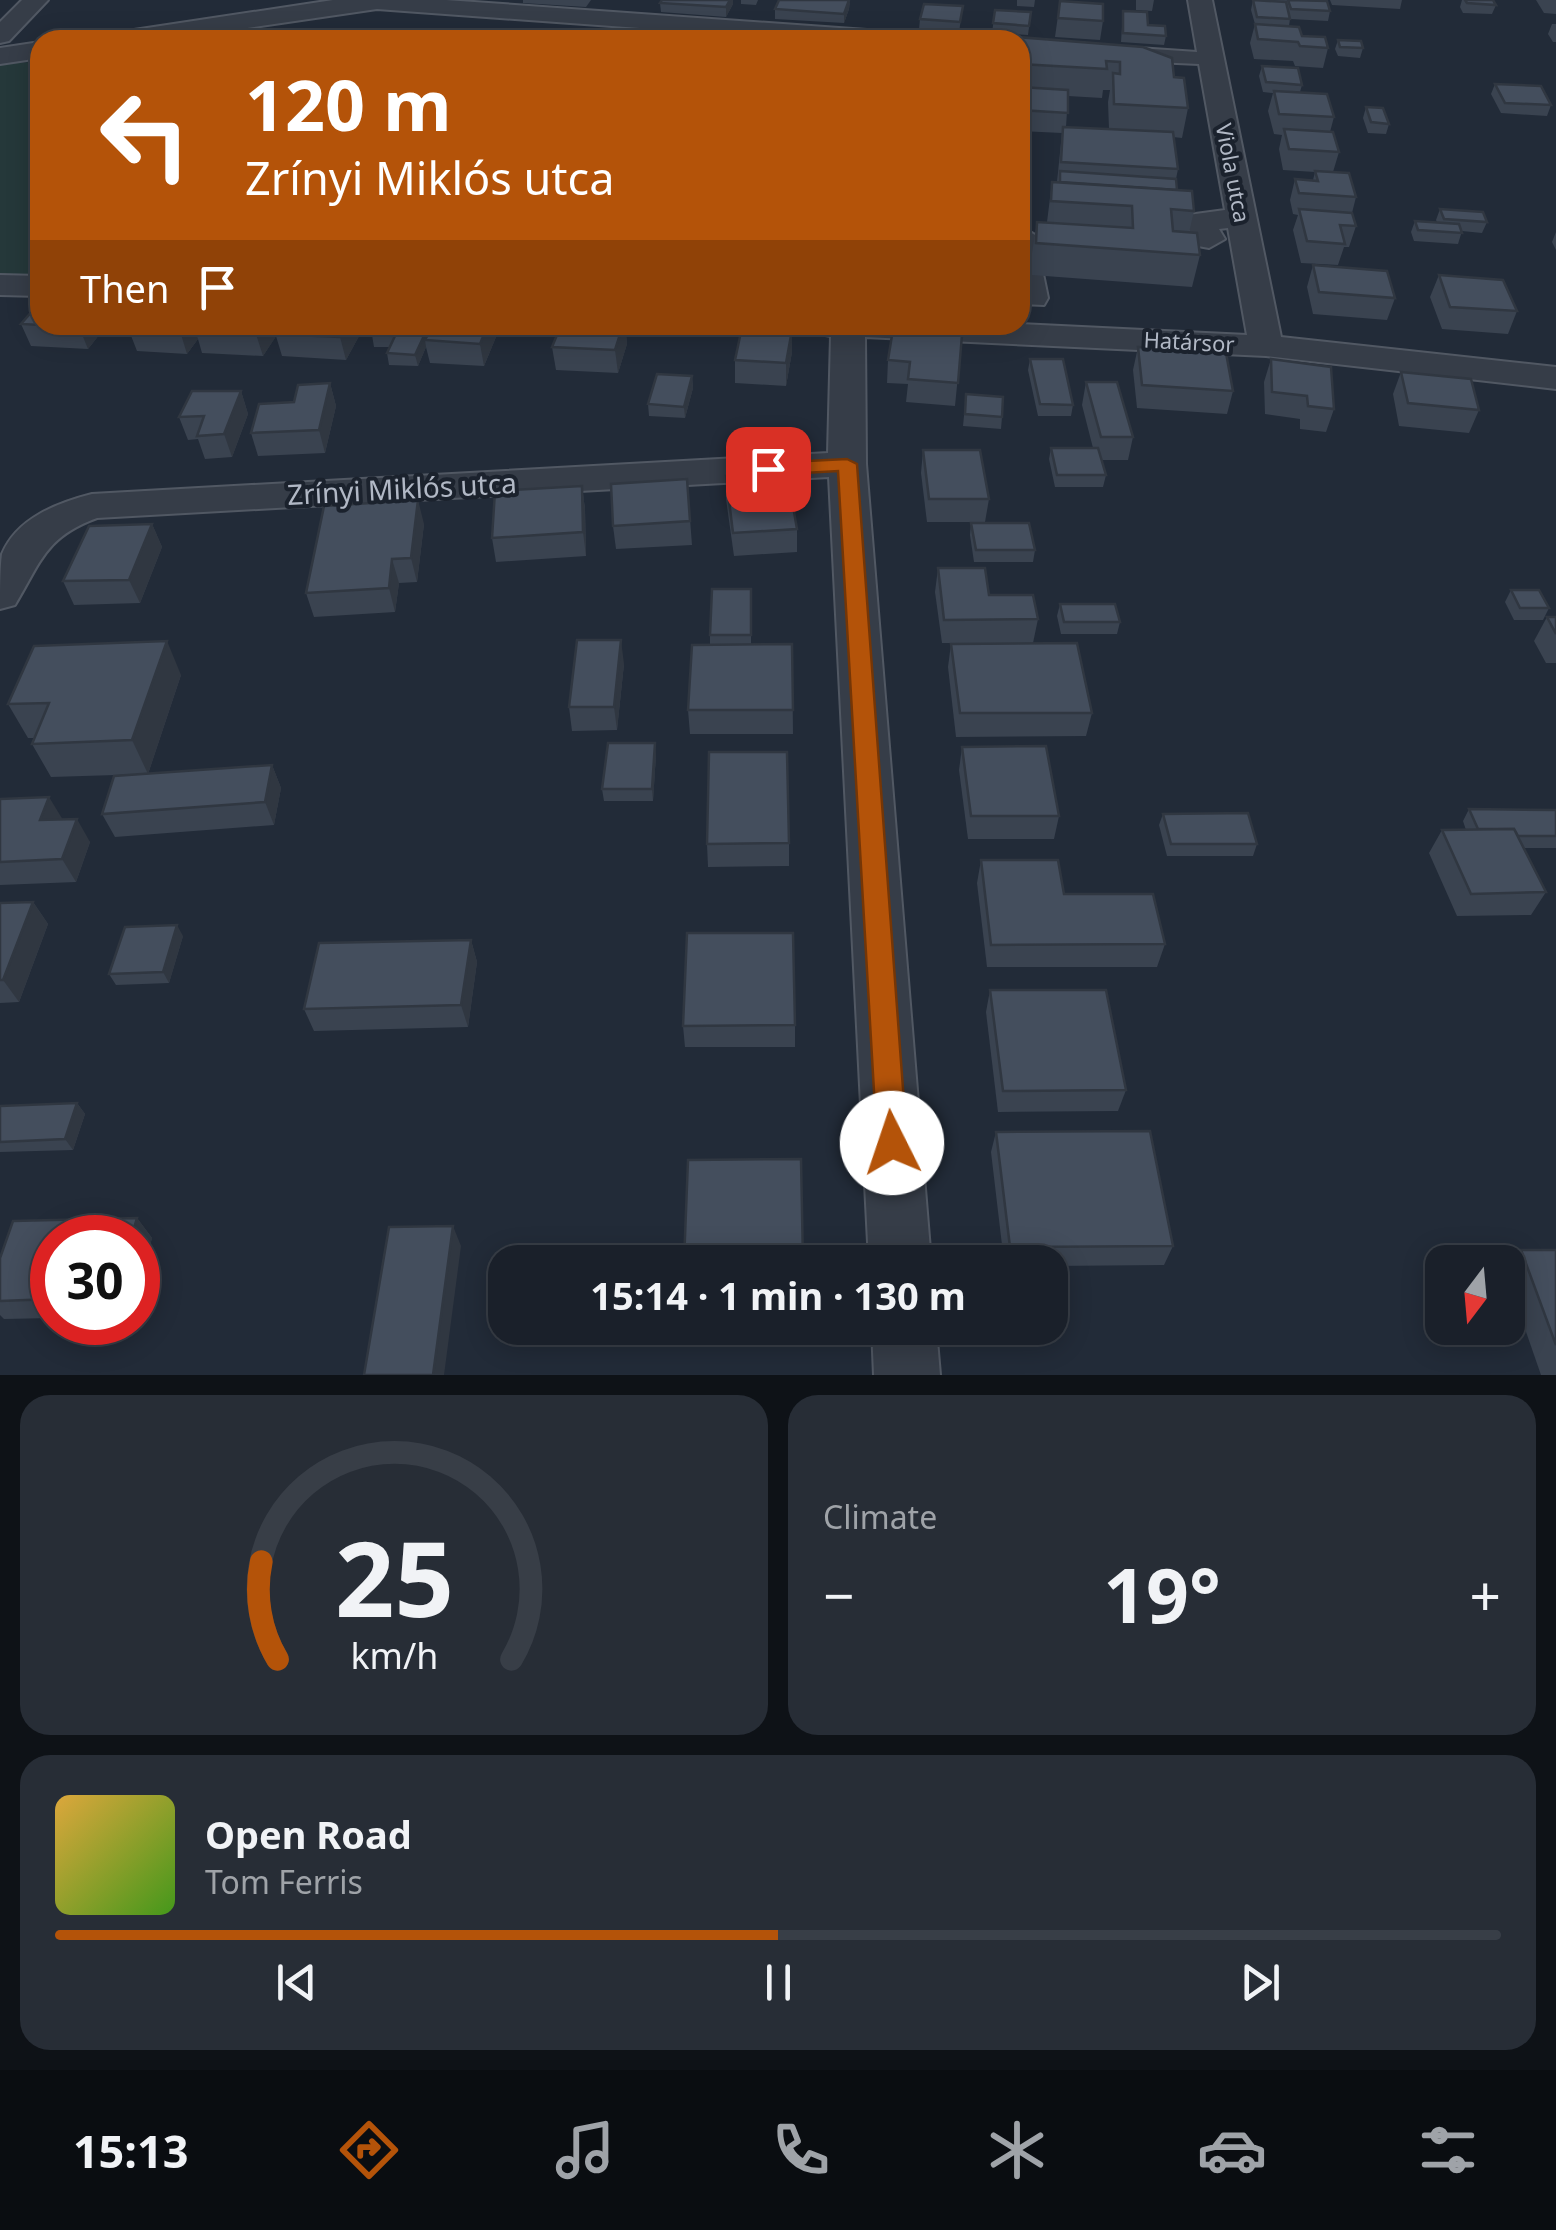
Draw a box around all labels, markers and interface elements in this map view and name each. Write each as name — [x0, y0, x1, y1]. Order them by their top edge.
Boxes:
text: 120 m — [245, 56, 452, 152]
icon: left — [80, 70, 210, 200]
street label: Viola utca — [1210, 121, 1258, 225]
text: Zrínyi Miklós utca — [245, 147, 614, 208]
icon: arrive — [190, 260, 245, 315]
text: Then — [80, 262, 170, 314]
street label: Határsor — [1143, 324, 1235, 358]
pin — [726, 427, 811, 512]
icon: arrive — [741, 442, 796, 497]
street label: Zrínyi Miklós utca — [286, 463, 518, 513]
position arrow — [840, 1091, 944, 1195]
speed limit sign: 30 — [30, 1215, 160, 1345]
north arrow — [1425, 1245, 1525, 1345]
map controls — [1425, 1245, 1525, 1345]
text: 15:14 · 1 min · 130 m — [590, 1269, 966, 1321]
text: Climate — [823, 1495, 937, 1538]
text: 25 — [335, 1506, 453, 1647]
text: 19° — [1103, 1543, 1221, 1645]
text: − — [823, 1557, 854, 1632]
text: + — [1470, 1557, 1501, 1632]
text: km/h — [350, 1631, 438, 1679]
text: Open Road — [205, 1808, 412, 1860]
text: Tom Ferris — [205, 1860, 363, 1903]
icon: previous — [269, 1955, 324, 2010]
icon: pause — [751, 1955, 806, 2010]
icon: next — [1233, 1955, 1288, 2010]
icon: directions — [334, 2115, 404, 2185]
icon: music — [550, 2115, 620, 2185]
icon: phone — [766, 2115, 836, 2185]
icon: climate — [982, 2115, 1052, 2185]
icon: car — [1197, 2115, 1267, 2185]
icon: filters — [1413, 2115, 1483, 2185]
text: 15:13 — [73, 2120, 188, 2181]

